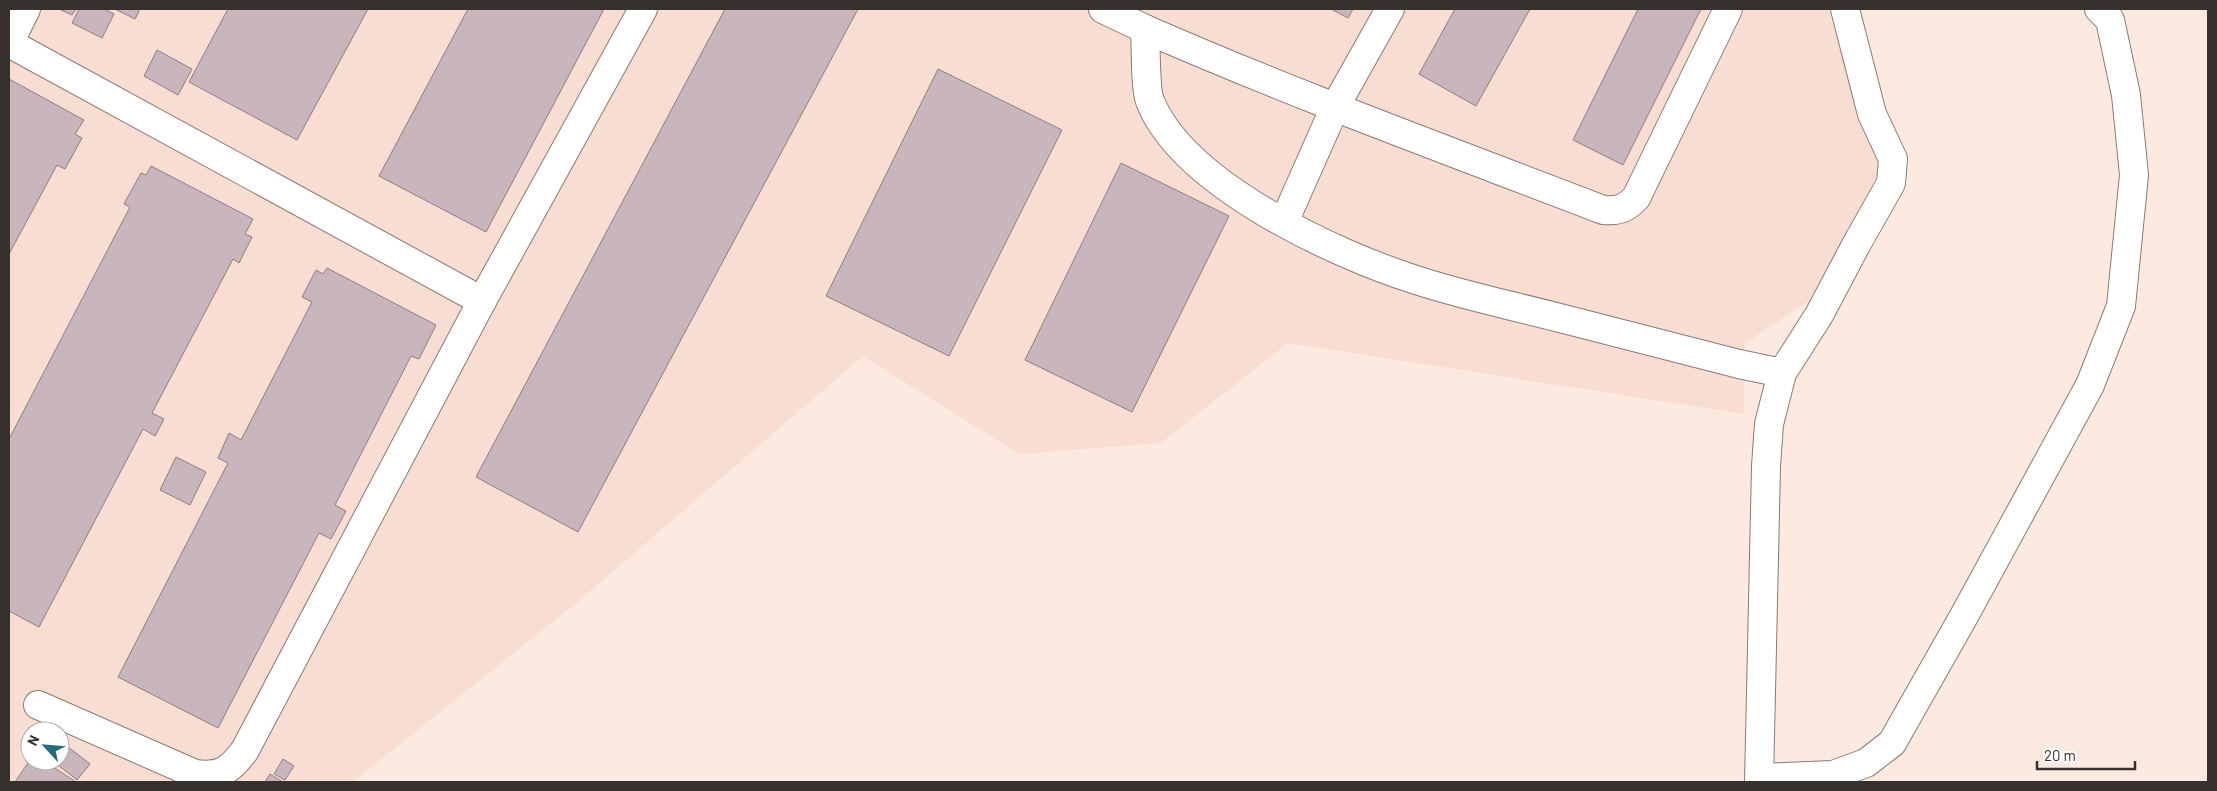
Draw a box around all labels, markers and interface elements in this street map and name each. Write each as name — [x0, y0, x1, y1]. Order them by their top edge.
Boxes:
north arrow — [20, 721, 70, 771]
text: N — [23, 732, 43, 748]
scale bar — [2037, 738, 2134, 770]
text: 20 m — [2044, 746, 2076, 764]

